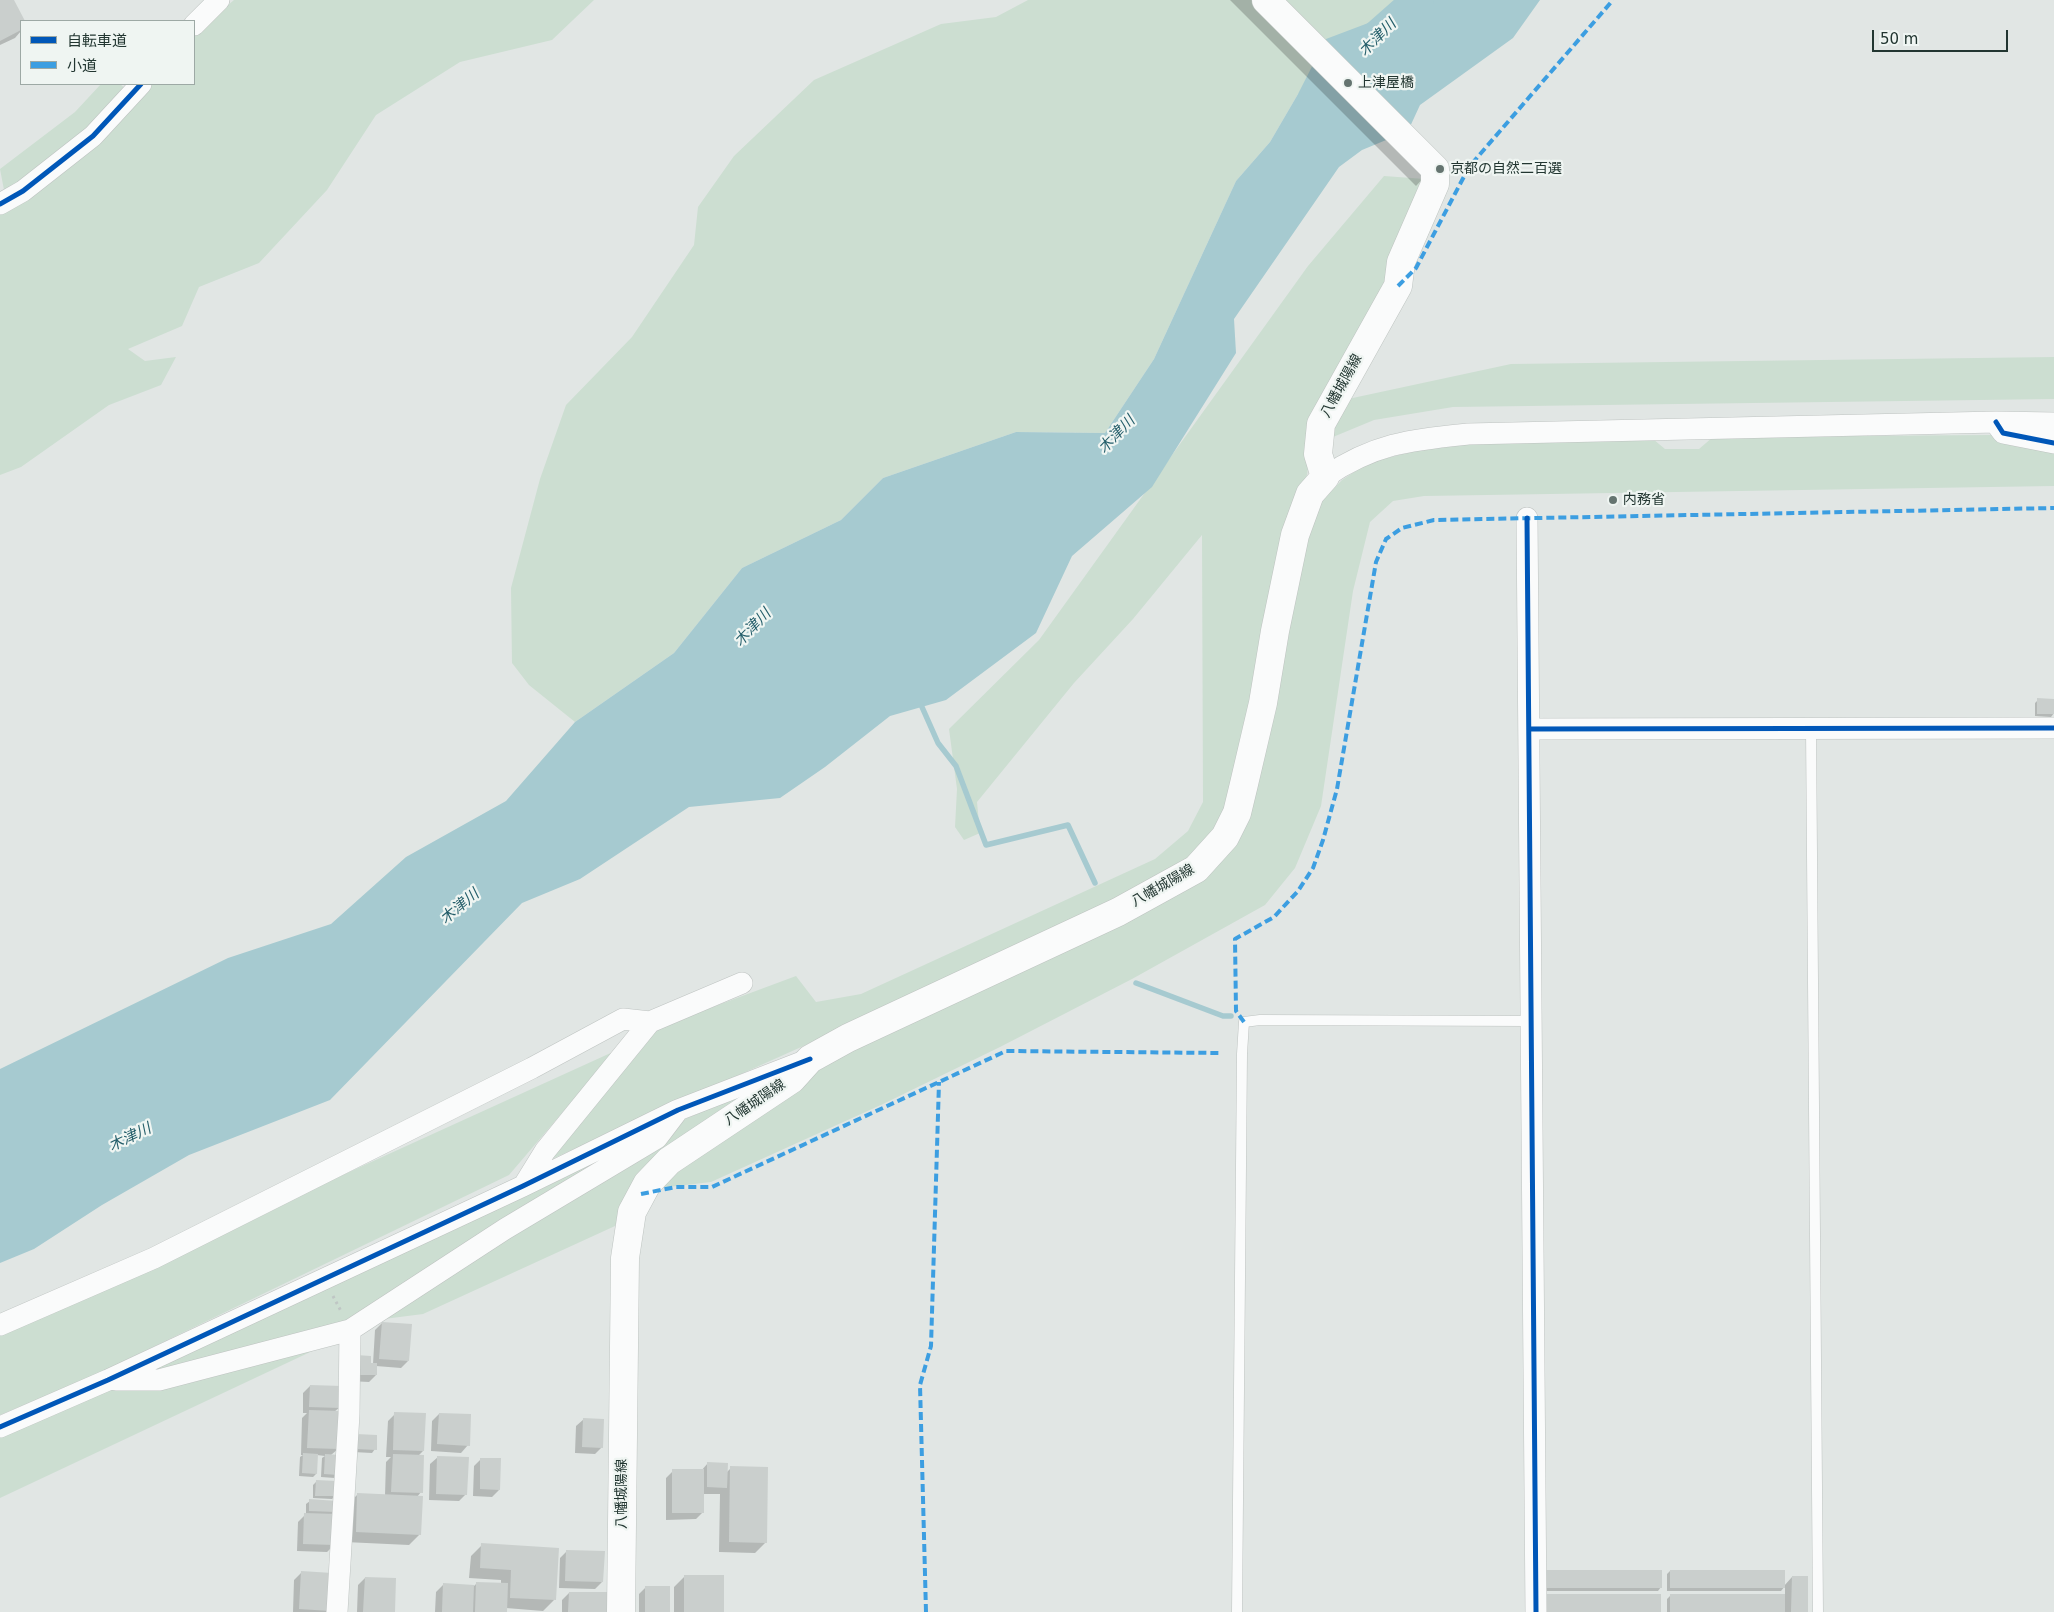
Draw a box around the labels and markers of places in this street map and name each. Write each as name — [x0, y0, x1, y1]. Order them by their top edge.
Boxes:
place label: 上津屋橋 — [1358, 75, 1414, 91]
marker: 上津屋橋 — [1342, 77, 1354, 89]
place label: 京都の自然二百選 — [1450, 161, 1562, 177]
marker: 京都の自然二百選 — [1434, 163, 1446, 175]
place label: 内務省 — [1623, 492, 1665, 508]
marker: 内務省 — [1607, 494, 1619, 506]

